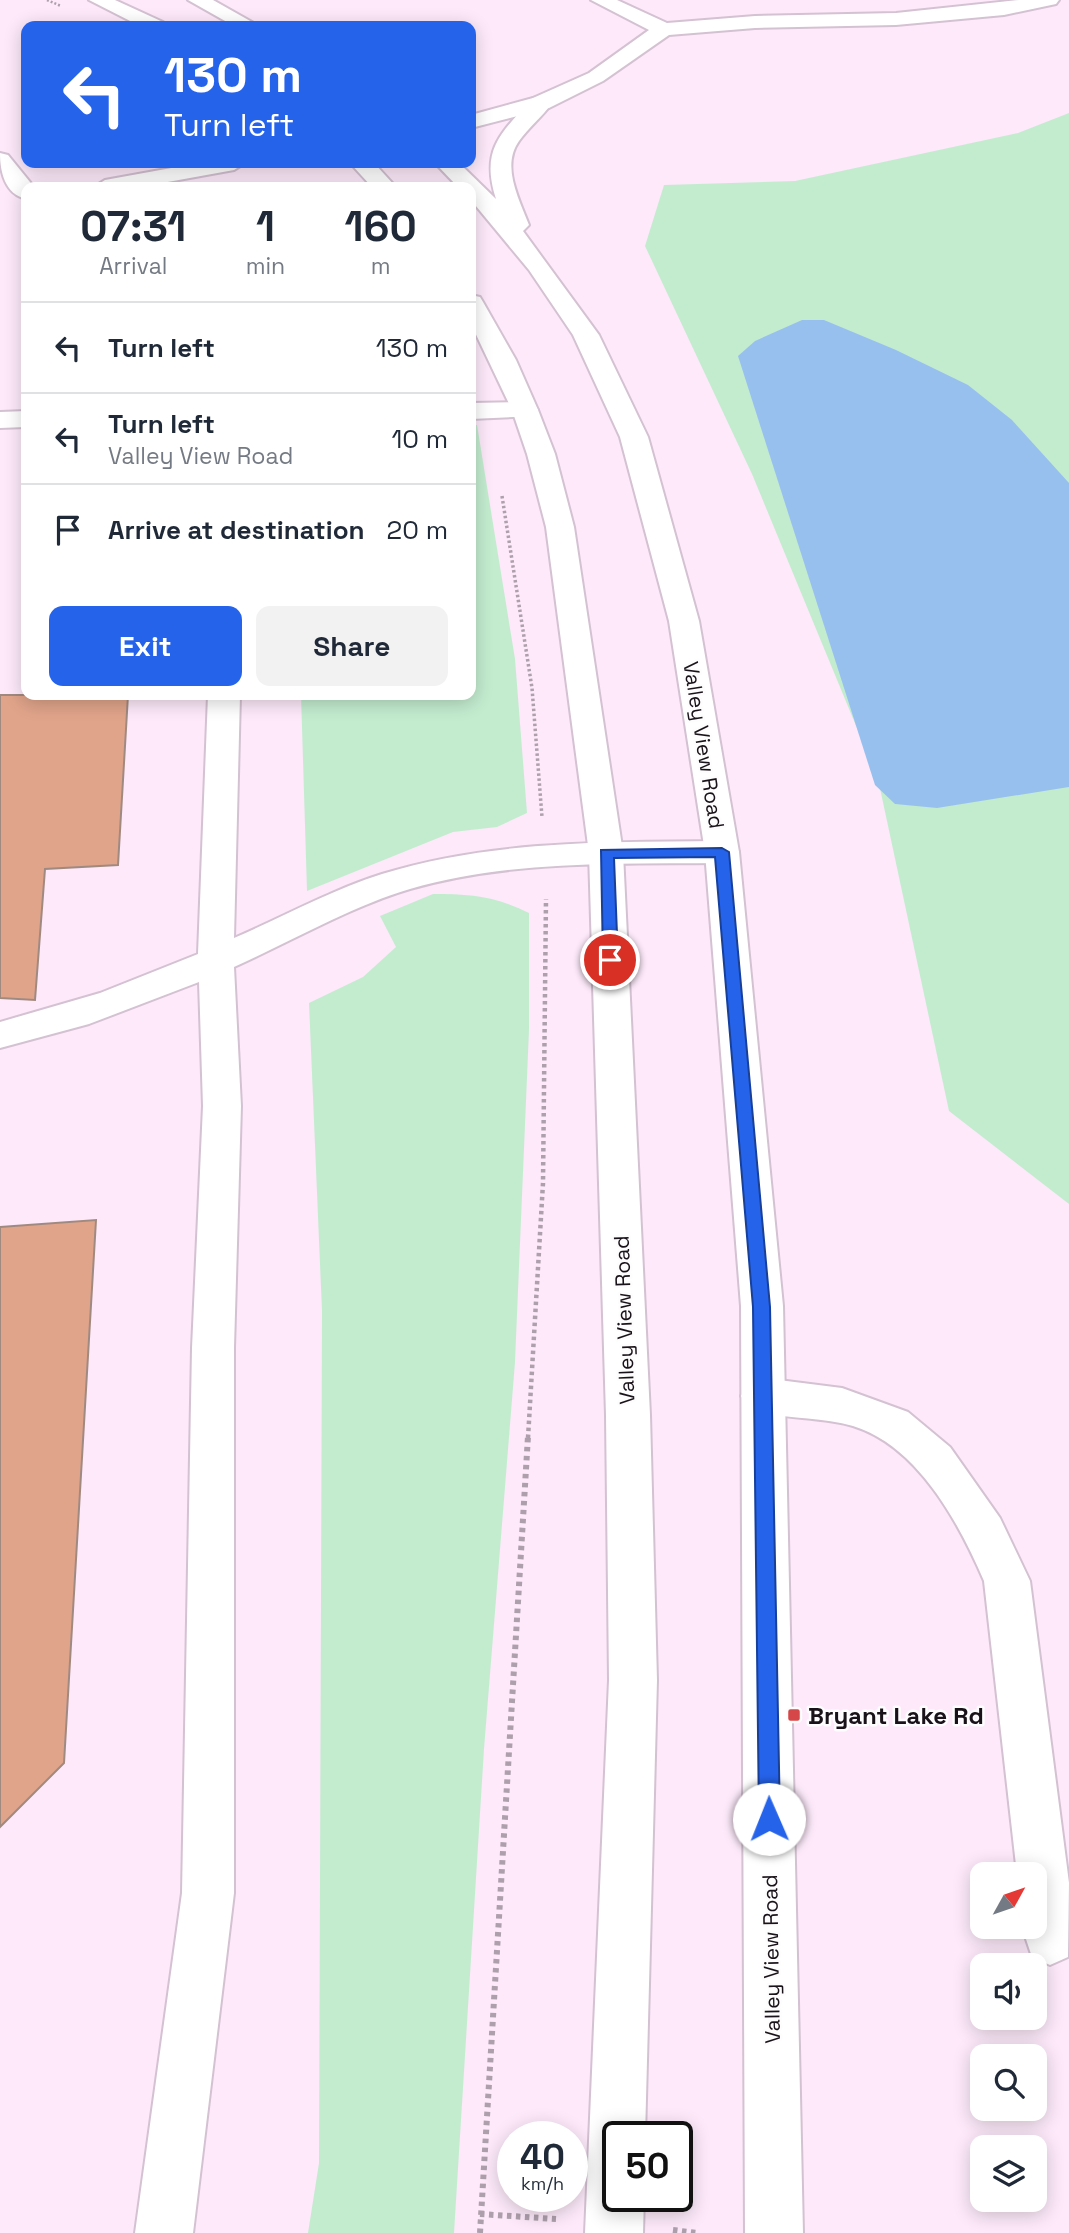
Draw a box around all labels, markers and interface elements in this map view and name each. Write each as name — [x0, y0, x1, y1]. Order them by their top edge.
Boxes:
text: 130 m — [164, 44, 302, 106]
icon: left — [49, 49, 140, 140]
text: Turn left — [164, 105, 294, 145]
text: 07:31 — [80, 200, 186, 253]
text: 1 — [256, 200, 275, 253]
text: 160 — [344, 200, 417, 253]
text: Arrival — [99, 251, 168, 281]
text: min — [246, 251, 285, 281]
text: m — [371, 251, 390, 281]
icon: left — [49, 329, 87, 367]
text: Turn left — [108, 331, 215, 365]
text: 130 m — [376, 331, 448, 365]
text: Turn left — [108, 407, 215, 441]
icon: left — [49, 420, 87, 458]
text: 10 m — [391, 422, 448, 456]
text: Valley View Road — [108, 441, 293, 471]
icon: arrive — [49, 511, 87, 549]
text: Arrive at destination — [108, 513, 365, 547]
text: 20 m — [387, 513, 448, 547]
button: Exit — [49, 606, 242, 686]
button: Share — [256, 606, 448, 686]
street label: Valley View Road — [677, 659, 731, 831]
pin — [580, 930, 640, 990]
icon: arrive — [591, 941, 629, 979]
street label: Valley View Road — [608, 1235, 640, 1405]
place label: Bryant Lake Rd — [808, 1700, 984, 1731]
marker: Bryant Lake Rd — [786, 1707, 802, 1723]
position arrow — [732, 1782, 806, 1856]
north arrow — [970, 1862, 1046, 1939]
map controls — [970, 1862, 1047, 2212]
street label: Valley View Road — [756, 1874, 786, 2044]
button: sound — [970, 1953, 1047, 2030]
button: search — [970, 2044, 1047, 2121]
speed limit sign: 50 — [602, 2121, 693, 2212]
text: 40 — [520, 2135, 565, 2179]
button: layers — [970, 2135, 1047, 2212]
text: km/h — [521, 2172, 564, 2195]

